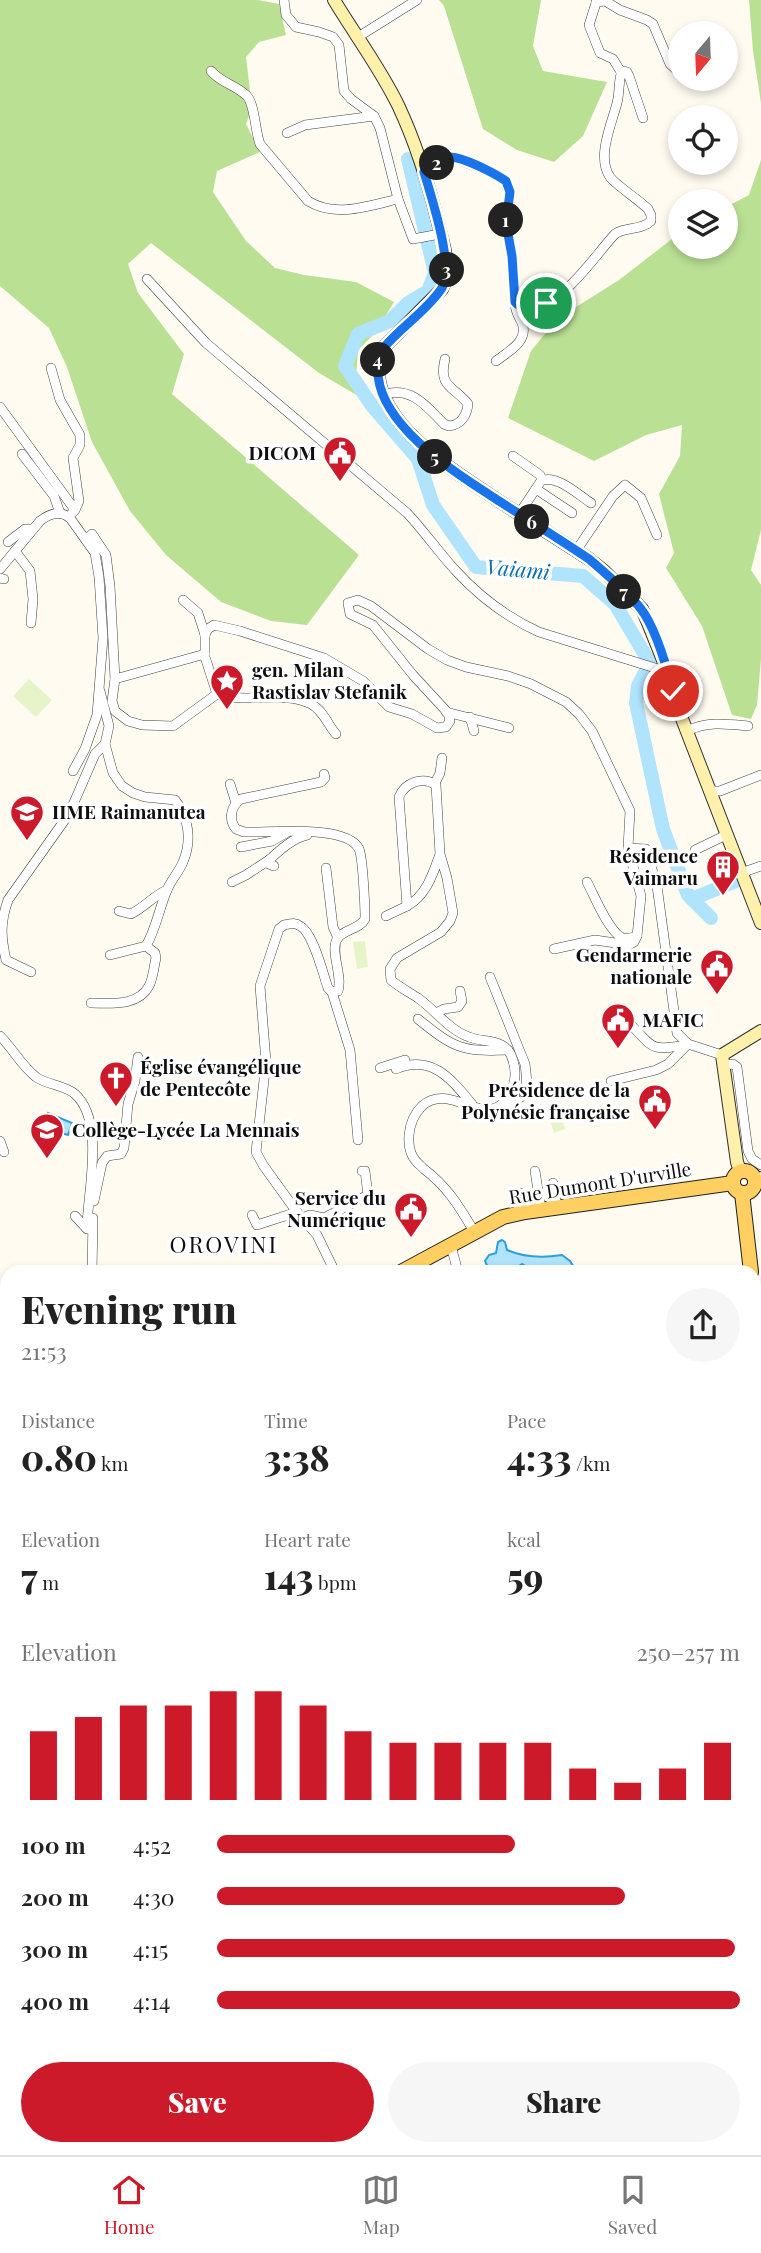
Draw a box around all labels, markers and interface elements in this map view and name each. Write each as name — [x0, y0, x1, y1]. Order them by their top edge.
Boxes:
north arrow — [668, 21, 738, 91]
map controls — [668, 21, 738, 259]
button: locate — [668, 105, 738, 175]
pin: 2 — [420, 146, 454, 180]
text: 2 — [432, 149, 441, 175]
button: layers — [668, 189, 738, 259]
pin: 1 — [489, 202, 524, 238]
text: 1 — [502, 206, 509, 232]
pin: 3 — [430, 252, 464, 288]
text: 3 — [442, 256, 451, 282]
pin — [516, 273, 576, 333]
icon: arrive — [527, 284, 565, 322]
pin: 4 — [360, 342, 396, 378]
text: 4 — [372, 346, 383, 372]
public building icon: DICOM — [321, 434, 359, 483]
place label: DICOM — [249, 439, 316, 465]
pin: 5 — [418, 440, 452, 475]
text: 5 — [430, 443, 439, 469]
pin: 6 — [514, 504, 550, 540]
text: 6 — [526, 508, 537, 534]
water label: Vaiami — [485, 551, 552, 585]
pin: 7 — [606, 574, 642, 610]
text: 7 — [619, 578, 628, 604]
place label: gen. Milan Rastislav Stefanik — [252, 656, 408, 704]
pin — [643, 661, 703, 721]
place icon: gen. Milan Rastislav Stefanik — [208, 662, 246, 711]
icon: check — [654, 672, 692, 710]
school or university icon: IIME Raimanutea — [8, 793, 46, 842]
place label: IIME Raimanutea — [52, 798, 206, 824]
place label: Résidence Vaimaru — [609, 842, 698, 890]
building icon: Résidence Vaimaru — [704, 848, 742, 897]
place label: Gendarmerie nationale — [576, 941, 692, 989]
public building icon: Gendarmerie nationale — [698, 947, 736, 996]
public building icon: MAFIC — [599, 1001, 637, 1050]
place label: MAFIC — [642, 1006, 704, 1032]
place label: Église évangélique de Pentecôte — [140, 1053, 301, 1101]
church icon: Église évangélique de Pentecôte — [97, 1059, 135, 1108]
place label: Présidence de la Polynésie française — [461, 1076, 630, 1124]
public building icon: Présidence de la Polynésie française — [636, 1082, 674, 1131]
school or university icon: Collège-Lycée La Mennais — [28, 1111, 66, 1160]
place label: Collège-Lycée La Mennais — [72, 1116, 300, 1142]
street label: Rue Dumont D'urville — [507, 1155, 693, 1209]
place label: Service du Numérique — [287, 1184, 386, 1232]
public building icon: Service du Numérique — [392, 1190, 430, 1239]
district label: OROVINI — [170, 1228, 278, 1259]
text: Evening run — [21, 1283, 237, 1334]
button: share — [666, 1288, 740, 1362]
text: 21:53 — [21, 1335, 67, 1366]
text: Distance — [21, 1407, 95, 1433]
text: Time — [264, 1407, 308, 1433]
text: Pace — [507, 1407, 546, 1433]
text: 0.80 — [21, 1433, 97, 1480]
text: 3:38 — [264, 1433, 330, 1480]
text: 4:33 — [507, 1433, 571, 1480]
text: km — [97, 1450, 128, 1476]
text: /km — [571, 1450, 610, 1476]
text: Elevation — [21, 1526, 100, 1552]
text: Heart rate — [264, 1526, 351, 1552]
text: kcal — [507, 1526, 541, 1552]
text: 7 — [21, 1552, 38, 1599]
text: 143 — [264, 1552, 313, 1599]
text: 59 — [507, 1552, 543, 1599]
text: m — [38, 1569, 59, 1595]
text: bpm — [313, 1569, 357, 1595]
text: Elevation — [21, 1636, 117, 1667]
text: 250–257 m — [637, 1636, 740, 1667]
text: 100 m — [21, 1829, 86, 1860]
text: 4:52 — [133, 1829, 171, 1860]
text: 200 m — [21, 1881, 89, 1912]
text: 4:30 — [133, 1881, 175, 1912]
text: 300 m — [21, 1933, 88, 1964]
text: 4:15 — [133, 1933, 168, 1964]
text: 400 m — [21, 1985, 89, 2016]
text: 4:14 — [133, 1985, 170, 2016]
button: Save — [21, 2062, 374, 2142]
button: Share — [388, 2062, 740, 2142]
tab: Home — [104, 2171, 155, 2239]
tab: Map — [362, 2171, 400, 2239]
tab: Saved — [608, 2171, 657, 2239]

